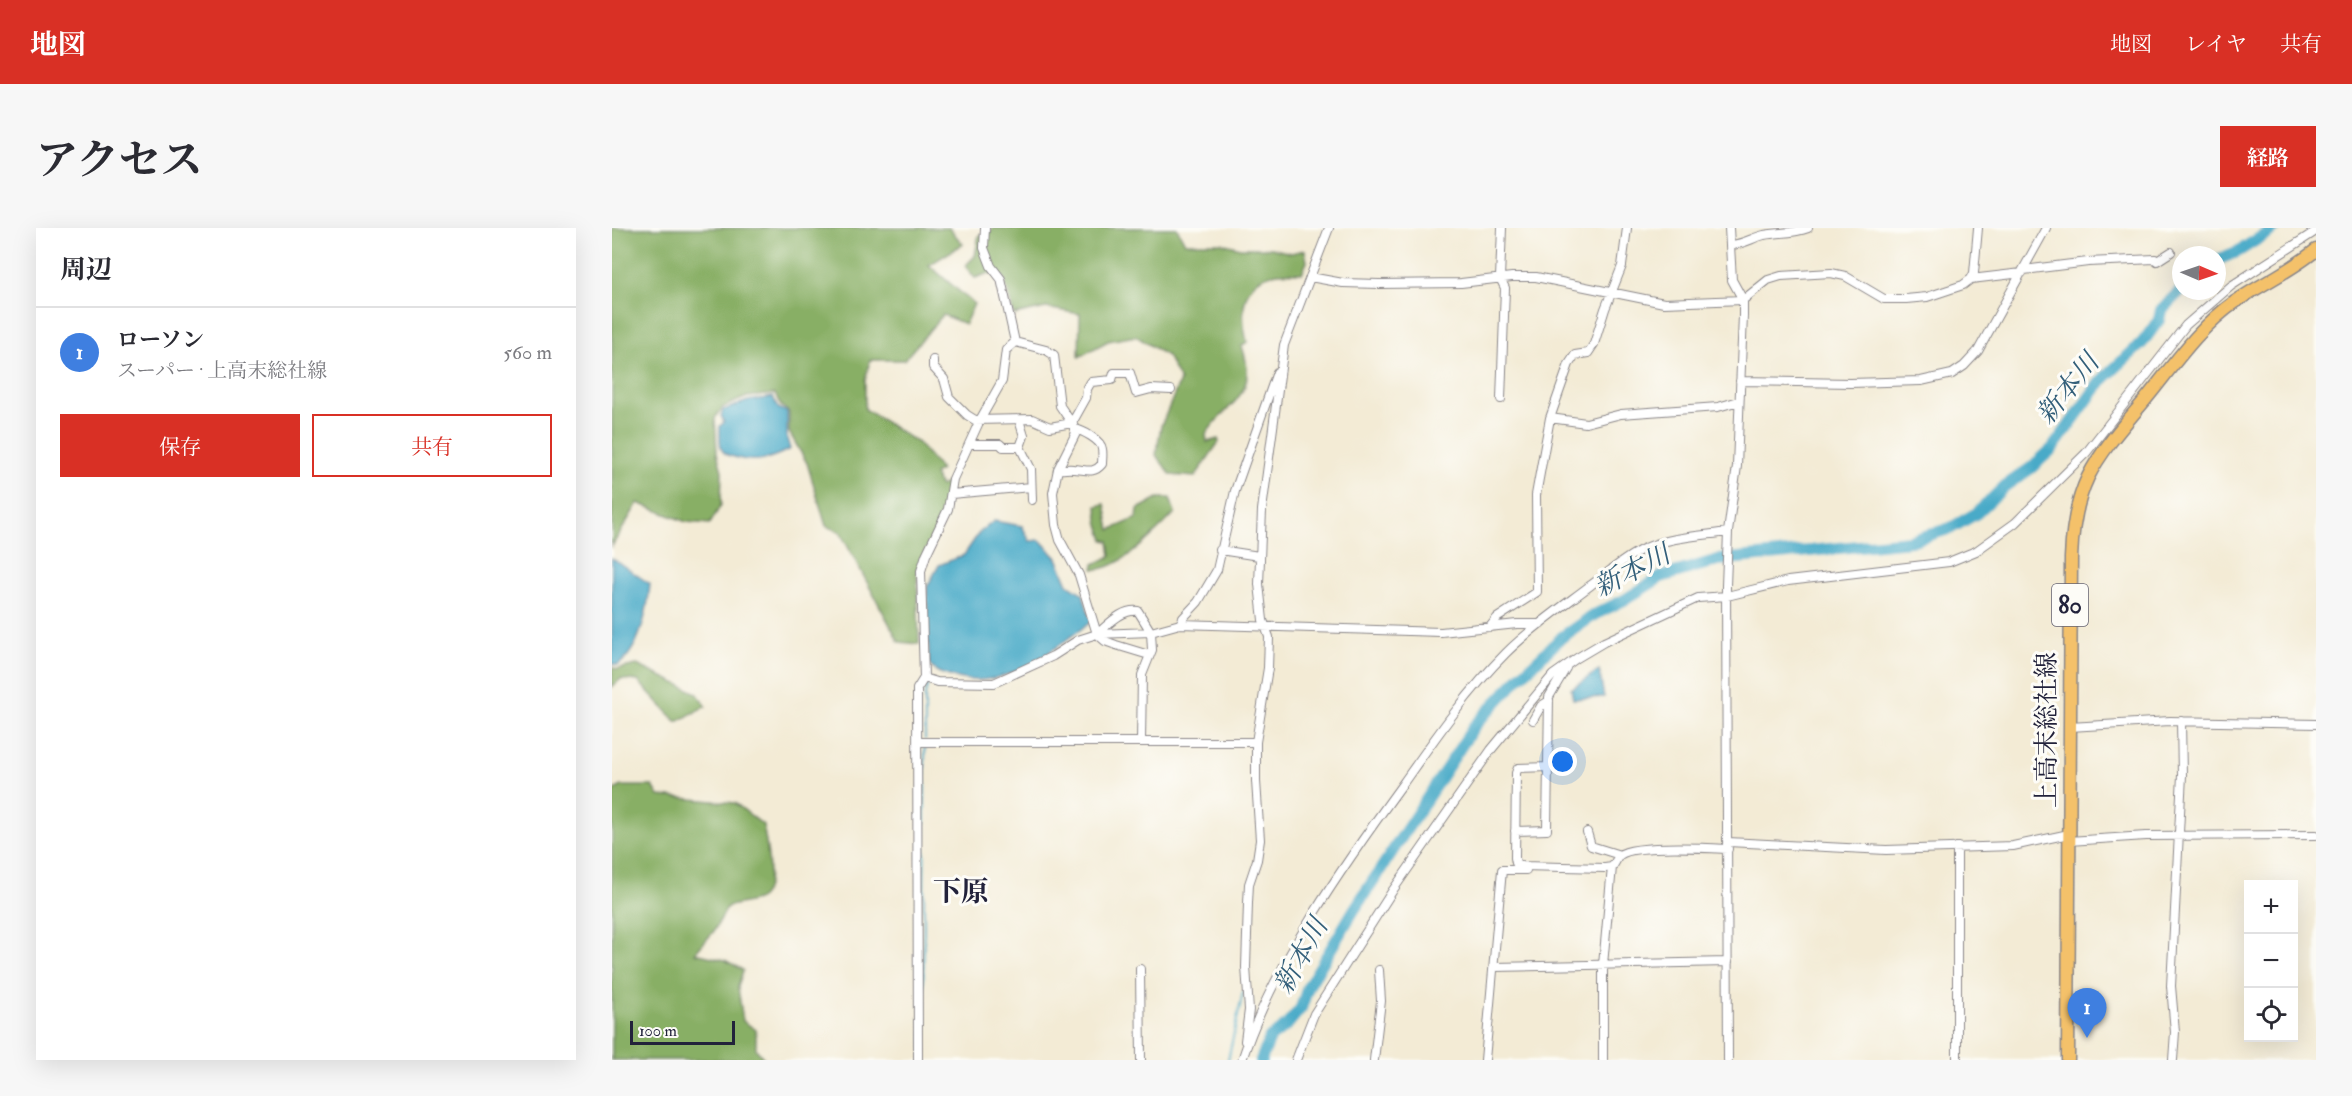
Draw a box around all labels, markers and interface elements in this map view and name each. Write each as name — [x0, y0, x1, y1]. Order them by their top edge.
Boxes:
text: 地図 — [30, 28, 86, 63]
text: 地図 — [2110, 31, 2152, 58]
text: レイヤ — [2185, 31, 2247, 58]
text: 共有 — [2280, 31, 2322, 58]
button: 経路 — [2220, 126, 2316, 187]
text: アクセス — [36, 135, 203, 187]
north arrow — [2172, 246, 2226, 300]
text: 周辺 — [60, 254, 112, 286]
text: ローソン — [117, 326, 204, 354]
text: 1 — [76, 340, 83, 365]
text: 560 m — [503, 340, 552, 365]
water label: 新本川 — [2030, 345, 2108, 431]
text: スーパー · 上高末総社線 — [117, 358, 327, 383]
button: 保存 — [60, 414, 300, 477]
button: 共有 — [312, 414, 552, 477]
water label: 新本川 — [1588, 537, 1678, 604]
road number: 80 — [2052, 584, 2088, 626]
street label: 上高末総社線 — [2031, 652, 2063, 808]
your location — [1548, 747, 1577, 776]
district label: 下原 — [933, 875, 989, 910]
map controls — [2244, 880, 2298, 1042]
button: + — [2244, 880, 2298, 934]
water label: 新本川 — [1267, 910, 1337, 999]
button: − — [2244, 934, 2298, 988]
pin: 1 — [2068, 988, 2106, 1038]
button: locate — [2244, 988, 2298, 1042]
scale bar — [630, 1018, 735, 1046]
text: 100 m — [639, 1021, 677, 1041]

